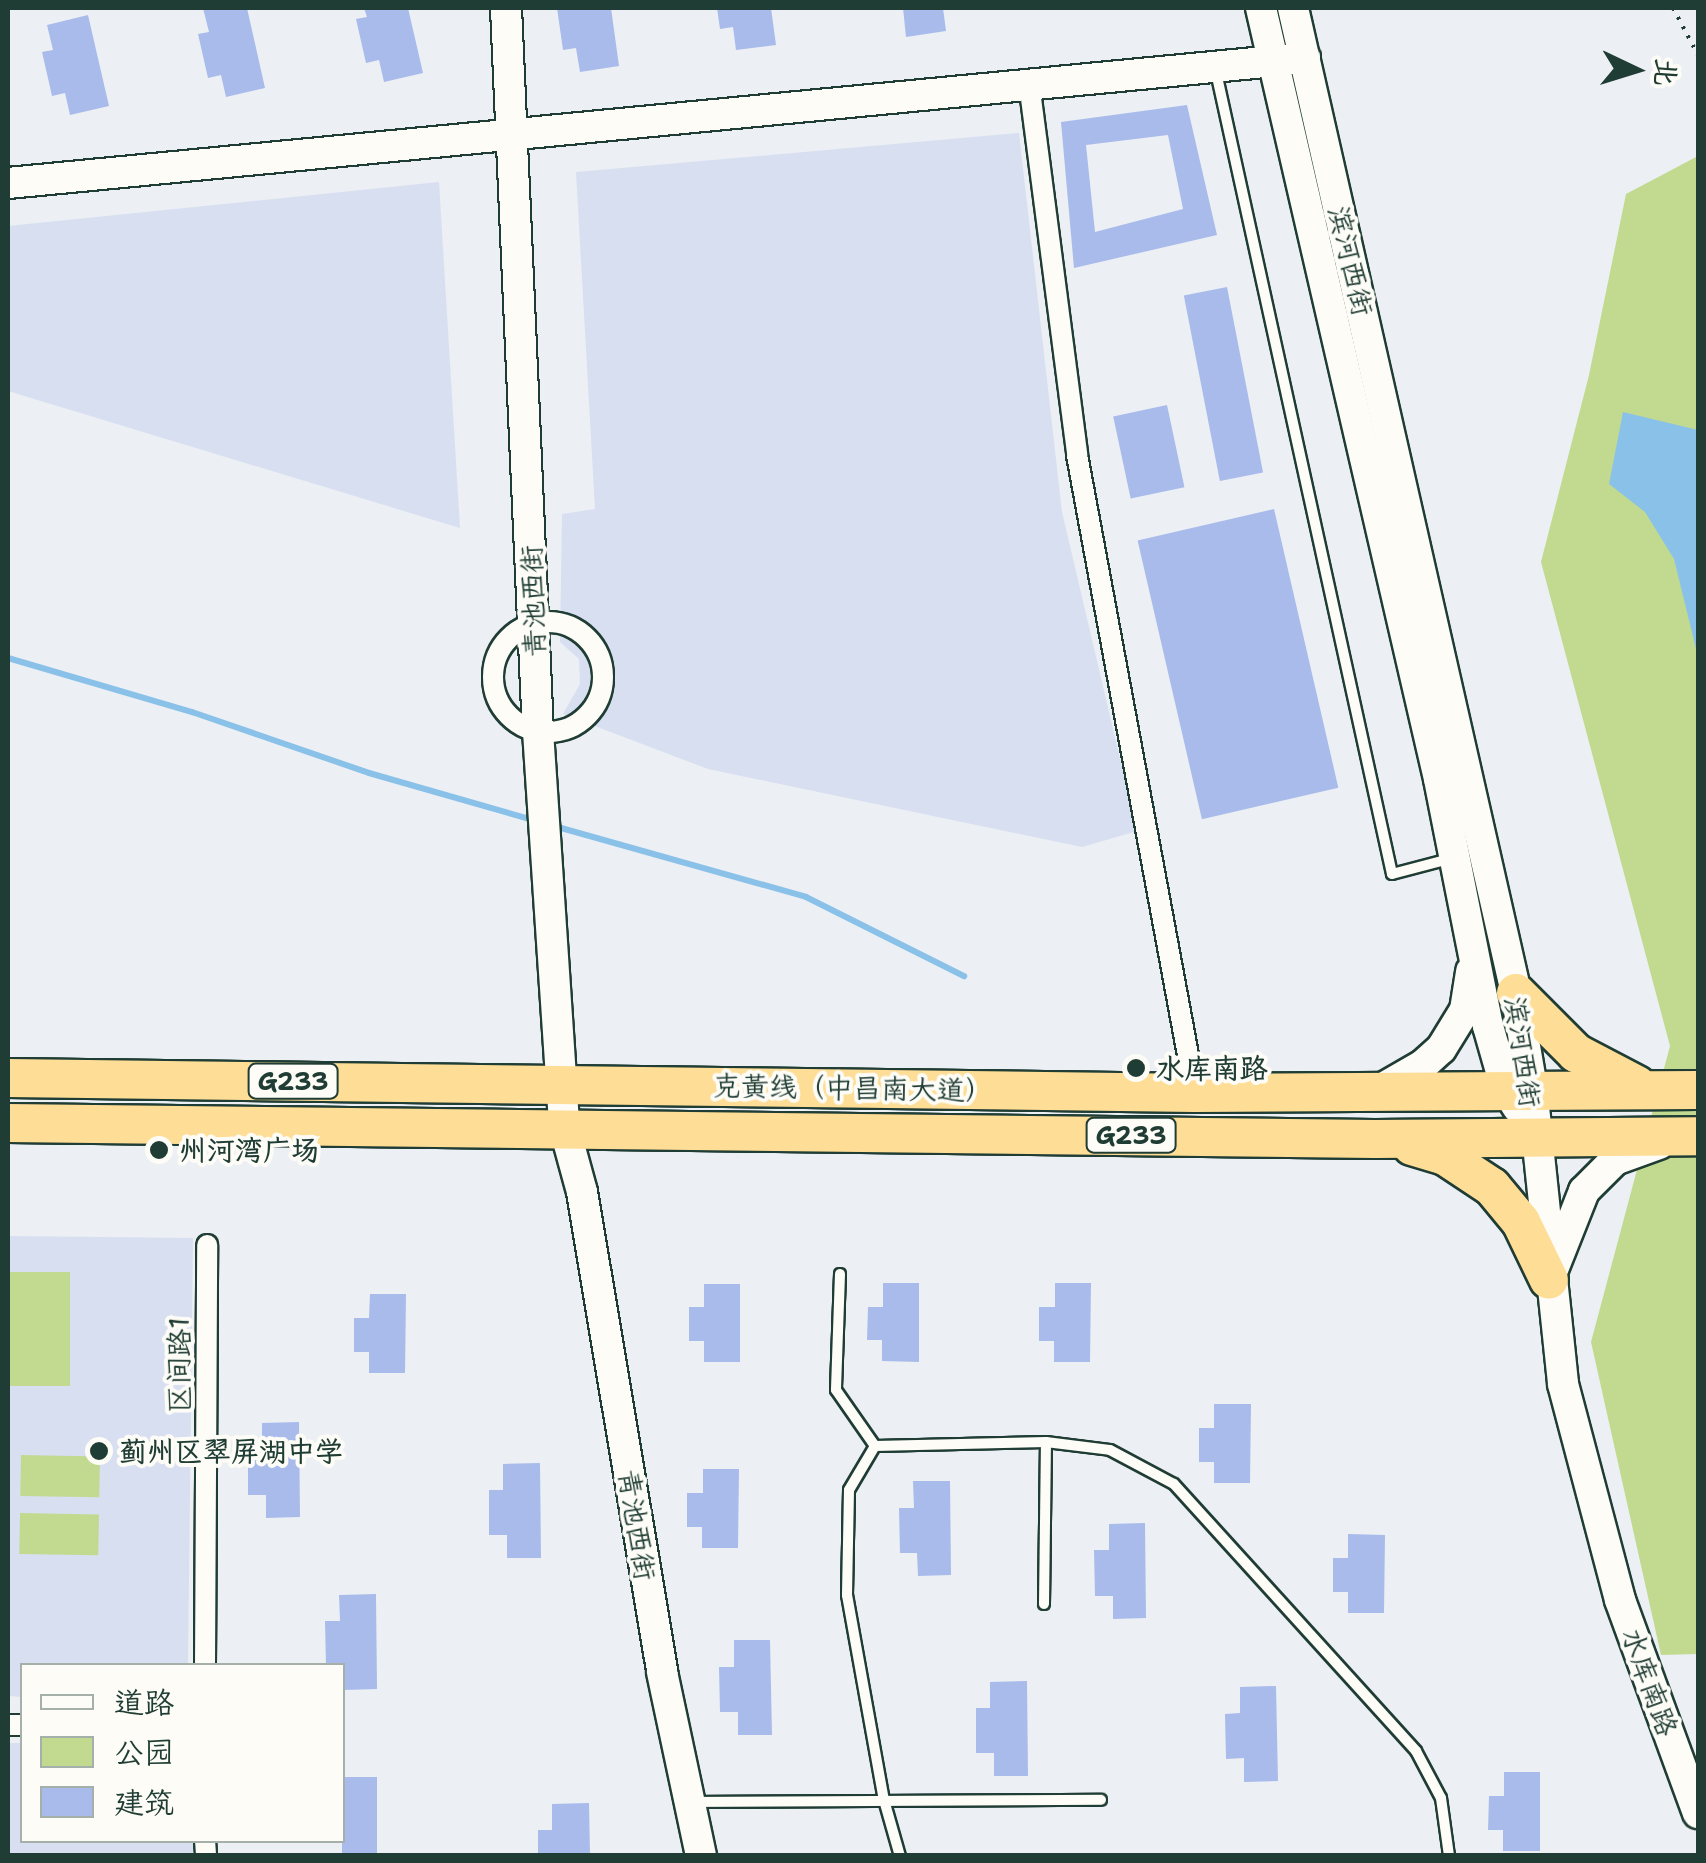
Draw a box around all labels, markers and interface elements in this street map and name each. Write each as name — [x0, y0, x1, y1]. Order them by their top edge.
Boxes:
north arrow — [1586, 20, 1686, 120]
text: 北 — [1646, 57, 1686, 87]
street label: 滨河西街 — [1322, 203, 1380, 319]
street label: 青池西街 — [514, 544, 552, 658]
street label: 滨河西街 — [1499, 994, 1547, 1110]
place label: 水库南路 — [1156, 1051, 1268, 1085]
marker: 水库南路 — [1125, 1057, 1147, 1079]
road number: G233 — [246, 1061, 340, 1101]
street label: 克黄线（中昌南大道） — [713, 1069, 993, 1107]
road number: G233 — [1084, 1115, 1178, 1155]
place label: 州河湾广场 — [179, 1133, 319, 1167]
marker: 州河湾广场 — [148, 1139, 170, 1161]
street label: 区间路1 — [162, 1317, 196, 1413]
place label: 蓟州区翠屏湖中学 — [119, 1434, 343, 1468]
marker: 蓟州区翠屏湖中学 — [88, 1440, 110, 1462]
street label: 青池西街 — [612, 1467, 662, 1583]
street label: 水库南路 — [1615, 1624, 1685, 1740]
legend — [20, 1663, 345, 1843]
text: 道路 — [114, 1682, 174, 1723]
text: 公园 — [114, 1732, 174, 1773]
text: 建筑 — [114, 1782, 174, 1823]

